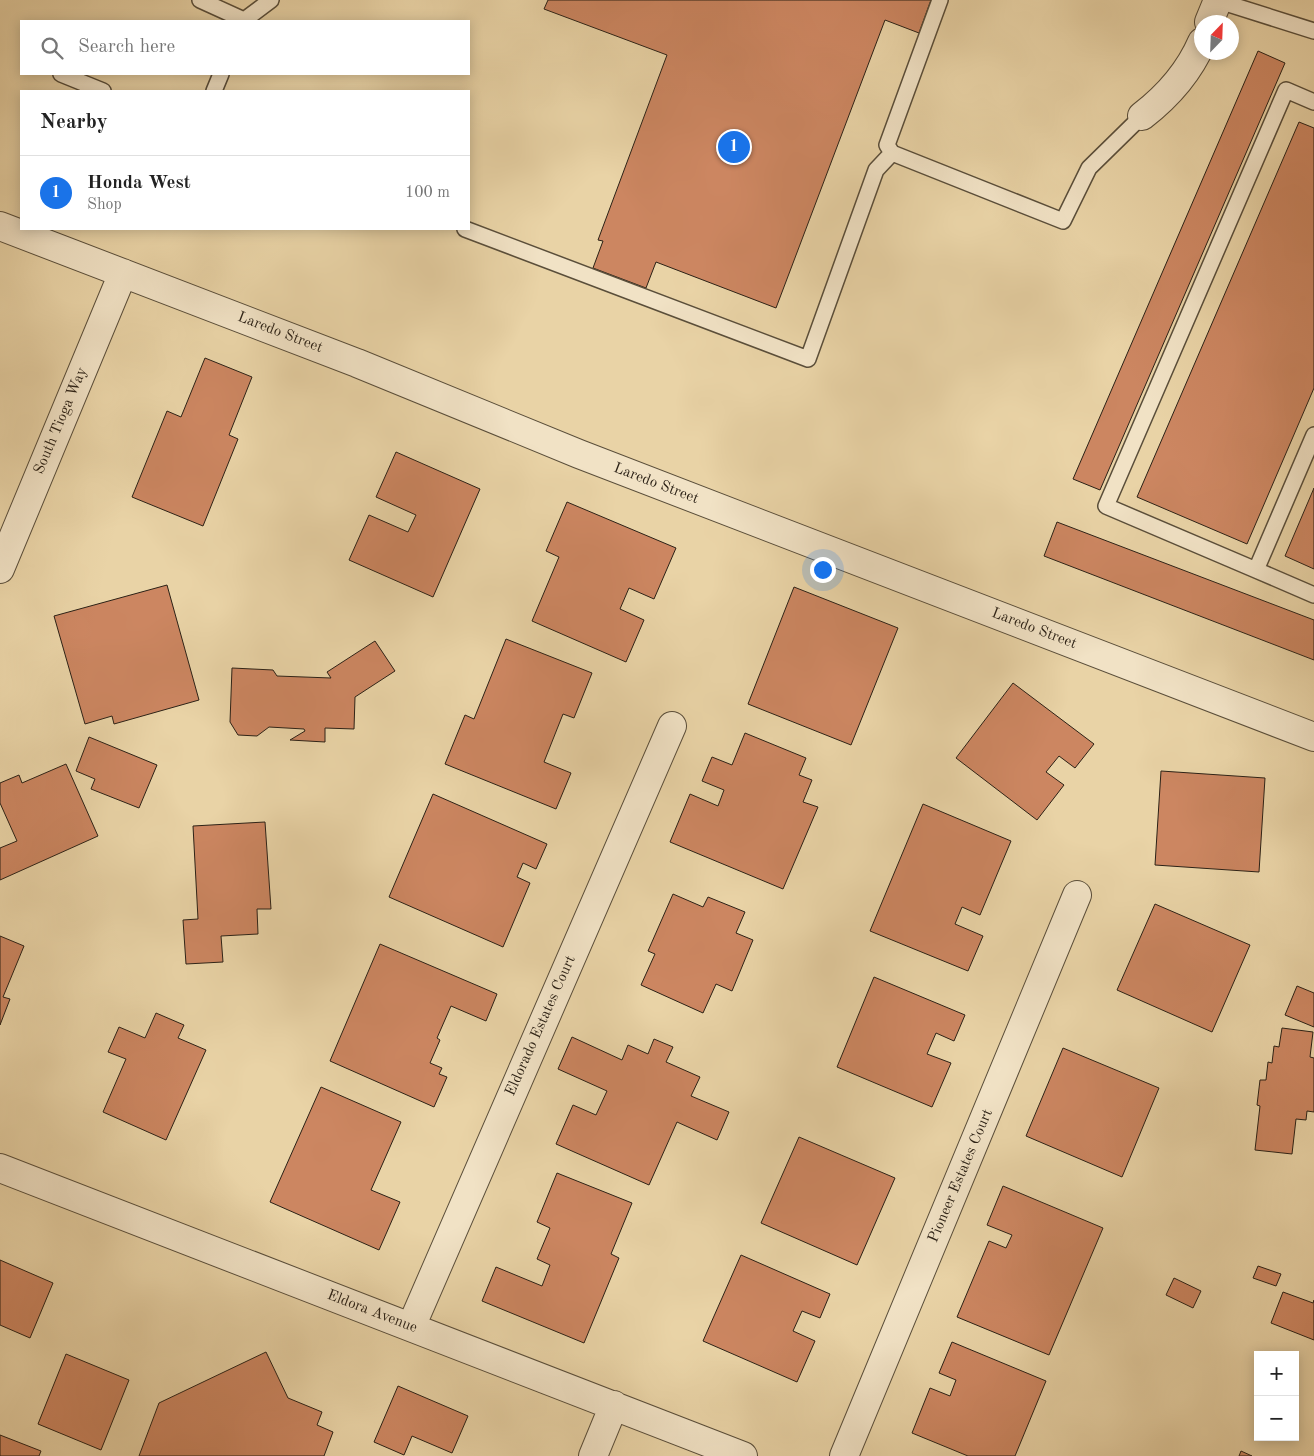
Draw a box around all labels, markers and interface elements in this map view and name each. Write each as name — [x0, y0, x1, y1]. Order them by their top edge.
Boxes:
north arrow — [1194, 15, 1239, 60]
search box — [20, 20, 470, 75]
icon: search — [38, 34, 66, 62]
text: Search here — [78, 38, 175, 57]
text: Nearby — [40, 112, 108, 133]
pin: 1 — [718, 128, 750, 166]
text: Honda West — [87, 174, 191, 193]
text: 1 — [51, 185, 61, 201]
text: 100 m — [405, 185, 450, 201]
text: Shop — [87, 197, 122, 213]
street label: Laredo Street — [235, 310, 325, 356]
street label: South Tioga Way — [32, 365, 90, 476]
street label: Laredo Street — [611, 461, 701, 507]
your location — [810, 557, 836, 583]
street label: Laredo Street — [989, 606, 1079, 652]
street label: Eldorado Estates Court — [503, 954, 579, 1098]
street label: Pioneer Estates Court — [926, 1107, 996, 1245]
street label: Eldora Avenue — [325, 1288, 419, 1336]
map controls — [1254, 1351, 1299, 1441]
button: + — [1254, 1351, 1299, 1396]
button: − — [1254, 1396, 1299, 1441]

